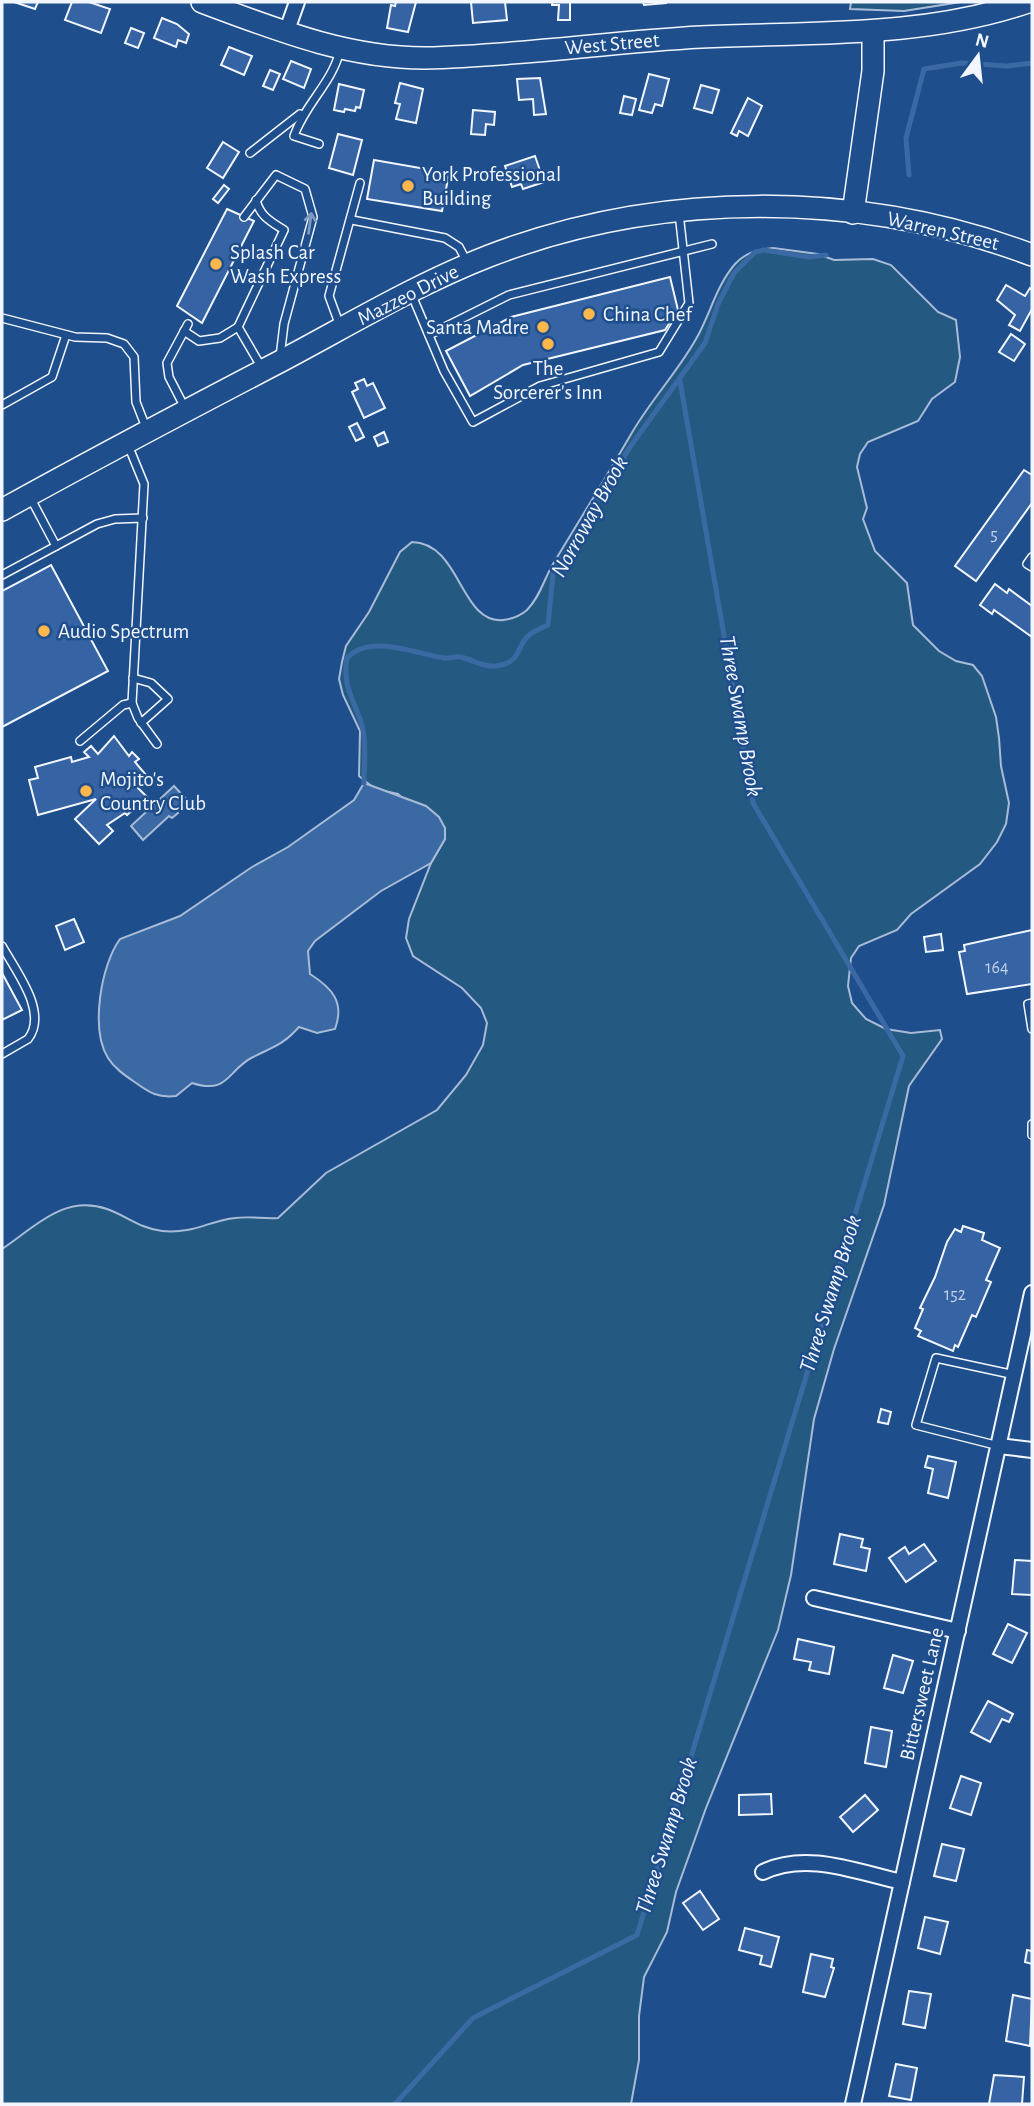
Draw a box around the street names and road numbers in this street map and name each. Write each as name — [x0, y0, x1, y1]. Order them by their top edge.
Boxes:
street label: West Street — [564, 29, 660, 59]
street label: Warren Street — [885, 208, 1001, 254]
street label: Mazzeo Drive — [354, 261, 462, 329]
street label: Bittersweet Lane — [896, 1625, 948, 1763]

